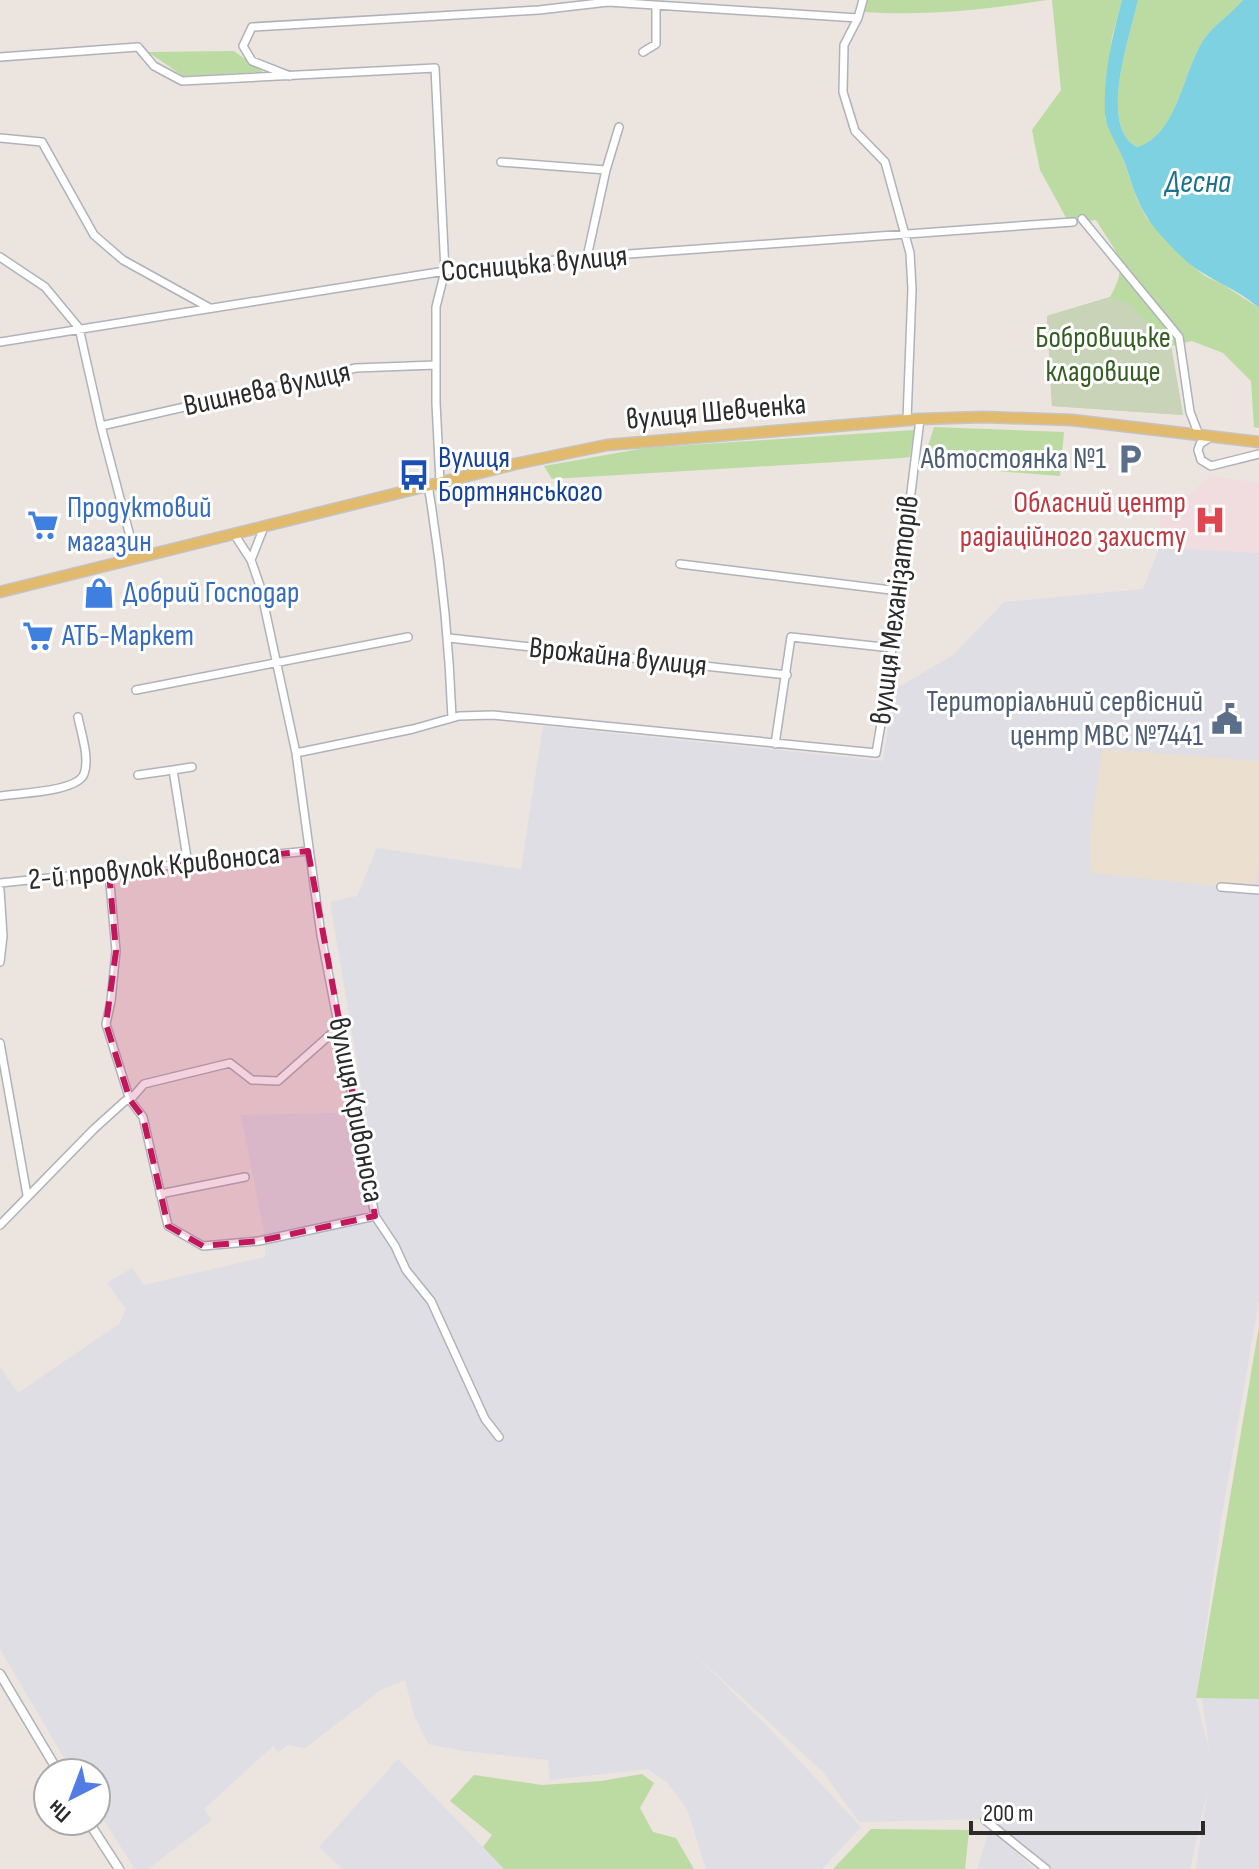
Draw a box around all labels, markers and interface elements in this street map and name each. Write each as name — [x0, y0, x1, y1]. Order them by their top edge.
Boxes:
water label: Десна — [1163, 163, 1231, 202]
street label: Сосницька вулиця — [439, 238, 629, 290]
park label: Бобровицьке кладовище — [1035, 320, 1171, 390]
street label: Вишнева вулиця — [180, 354, 354, 424]
street label: вулиця Шевченка — [625, 386, 807, 438]
place label: Вулиця Бортнянського — [438, 440, 603, 510]
place label: Автостоянка №1 — [920, 441, 1106, 477]
parking icon: Автостоянка №1 — [1113, 442, 1147, 476]
bus stop icon: Вулиця Бортнянського — [397, 458, 431, 492]
place label: Обласний центр радіаційного захисту — [960, 485, 1186, 555]
place label: Продуктовий магазин — [67, 490, 212, 560]
street label: вулиця Механізаторів — [863, 493, 927, 727]
hospital icon: Обласний центр радіаційного захисту — [1193, 503, 1227, 537]
supermarket icon: Продуктовий магазин — [26, 508, 60, 542]
place label: Добрий Господар — [123, 575, 299, 611]
shop icon: Добрий Господар — [82, 576, 116, 610]
place label: АТБ-Маркет — [61, 618, 194, 654]
supermarket icon: АТБ-Маркет — [21, 619, 55, 653]
street label: Врожайна вулиця — [527, 630, 709, 684]
place label: Територіальний сервісний центр МВС №7441 — [926, 684, 1203, 754]
public building icon: Територіальний сервісний центр МВС №7441 — [1210, 702, 1244, 736]
street label: 2-й провулок Кривоноса — [26, 836, 282, 898]
street label: вулиця Кривоноса — [320, 1015, 392, 1205]
north arrow — [32, 1757, 112, 1837]
scale bar — [971, 1785, 1203, 1835]
text: Пн — [43, 1794, 77, 1828]
text: 200 m — [983, 1799, 1034, 1828]

